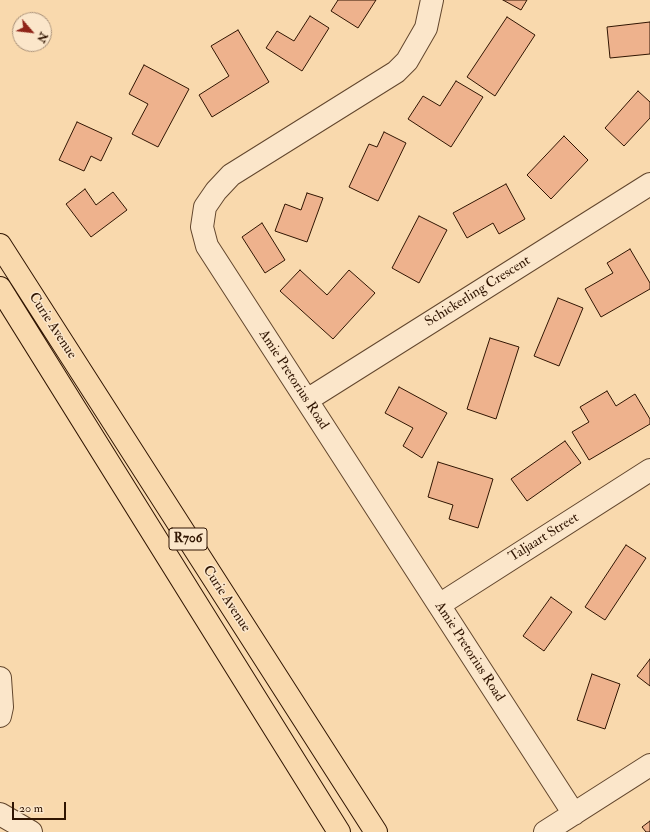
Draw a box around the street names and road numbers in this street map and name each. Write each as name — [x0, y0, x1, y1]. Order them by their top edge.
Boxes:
street label: Schickerling Crescent — [422, 253, 534, 331]
street label: Curie Avenue — [24, 290, 80, 362]
street label: Amie Pretorius Road — [254, 327, 332, 433]
street label: Taljaart Street — [506, 510, 582, 566]
road number: R706 — [169, 528, 207, 550]
street label: Curie Avenue — [198, 563, 254, 635]
street label: Amie Pretorius Road — [430, 599, 508, 705]

